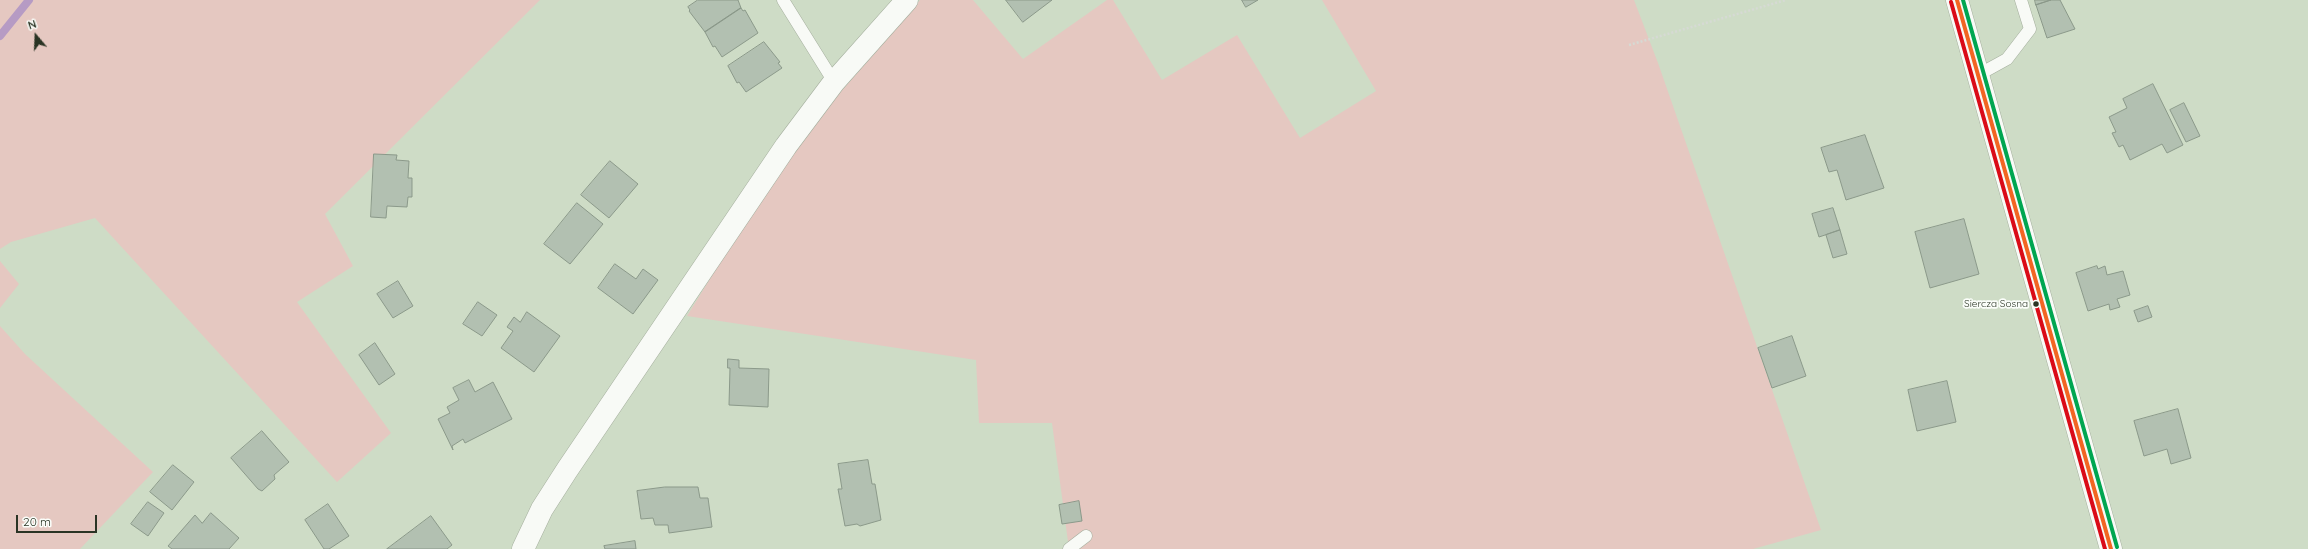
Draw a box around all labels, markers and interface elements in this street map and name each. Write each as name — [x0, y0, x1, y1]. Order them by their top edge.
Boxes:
north arrow — [16, 16, 56, 56]
text: N — [26, 17, 38, 33]
place label: Siercza Sosna — [1964, 298, 2028, 310]
marker: Siercza Sosna — [2031, 299, 2041, 309]
scale bar — [18, 507, 99, 533]
text: 20 m — [23, 514, 51, 529]

